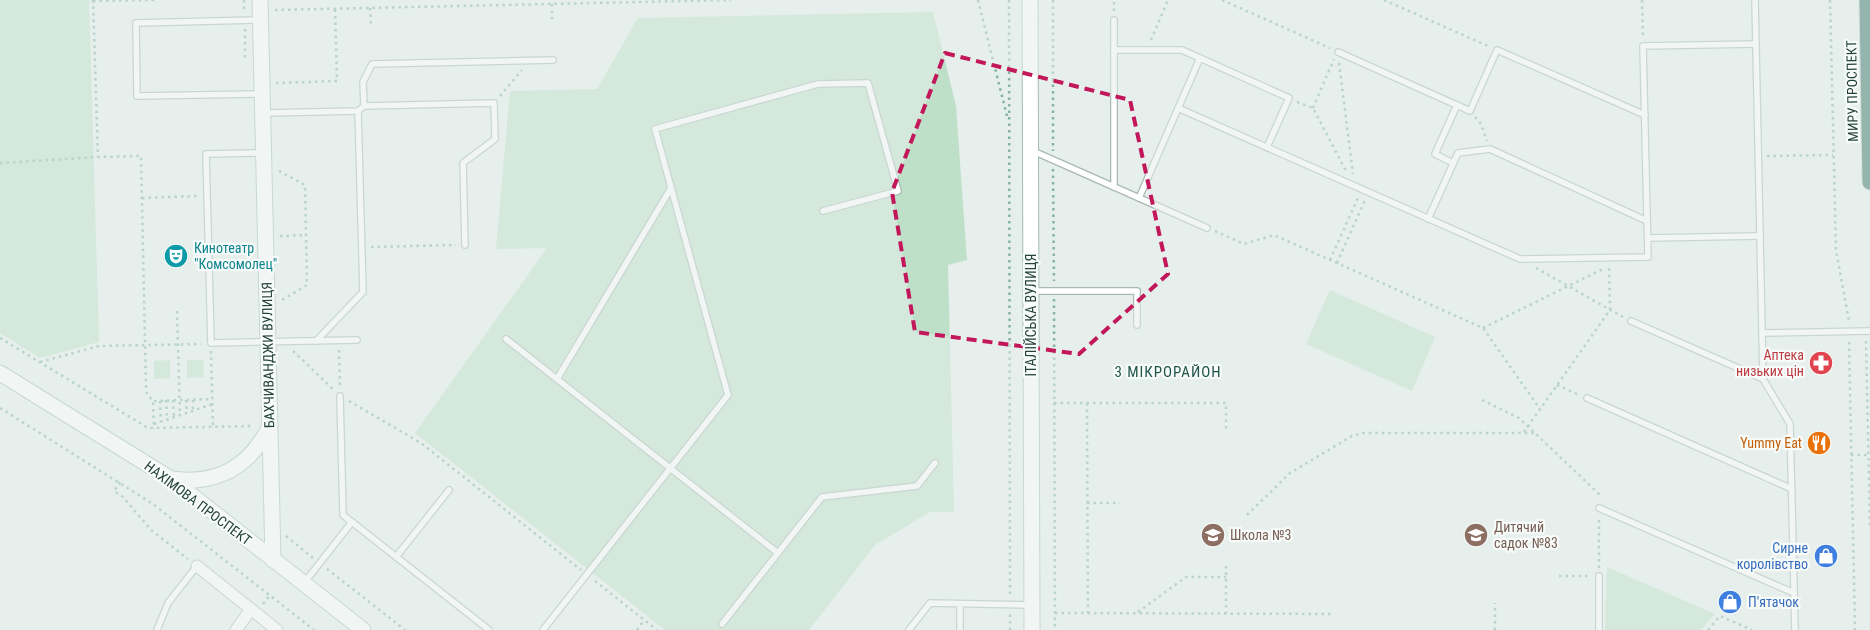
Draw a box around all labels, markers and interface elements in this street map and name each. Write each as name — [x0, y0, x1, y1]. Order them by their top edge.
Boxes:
street label: МИРУ ПРОСПЕКТ — [1843, 40, 1861, 142]
place label: Кинотеатр "Комсомолец" — [194, 240, 277, 272]
theatre icon: Кинотеатр "Комсомолец" — [163, 243, 189, 269]
street label: ІТАЛІЙСЬКА ВУЛИЦЯ — [1023, 254, 1039, 376]
street label: БАХЧИВАНДЖИ ВУЛИЦЯ — [259, 282, 277, 428]
place label: Аптека низьких цін — [1736, 347, 1804, 379]
pharmacy icon: Аптека низьких цін — [1808, 350, 1834, 376]
district label: 3 МІКРОРАЙОН — [1114, 363, 1222, 381]
restaurant icon: Yummy Eat — [1806, 430, 1832, 456]
place label: Yummy Eat — [1740, 435, 1802, 451]
street label: НАХІМОВА ПРОСПЕКТ — [141, 458, 255, 548]
place label: Дитячий садок №83 — [1494, 519, 1558, 551]
school or university icon: Школа №3 — [1200, 522, 1226, 548]
school or university icon: Дитячий садок №83 — [1463, 522, 1489, 548]
place label: Школа №3 — [1230, 527, 1291, 543]
place label: Сирне королівство — [1737, 540, 1808, 572]
shop icon: Сирне королівство — [1813, 543, 1839, 569]
shop icon: П'ятачок — [1717, 589, 1743, 615]
place label: П'ятачок — [1748, 594, 1799, 610]

